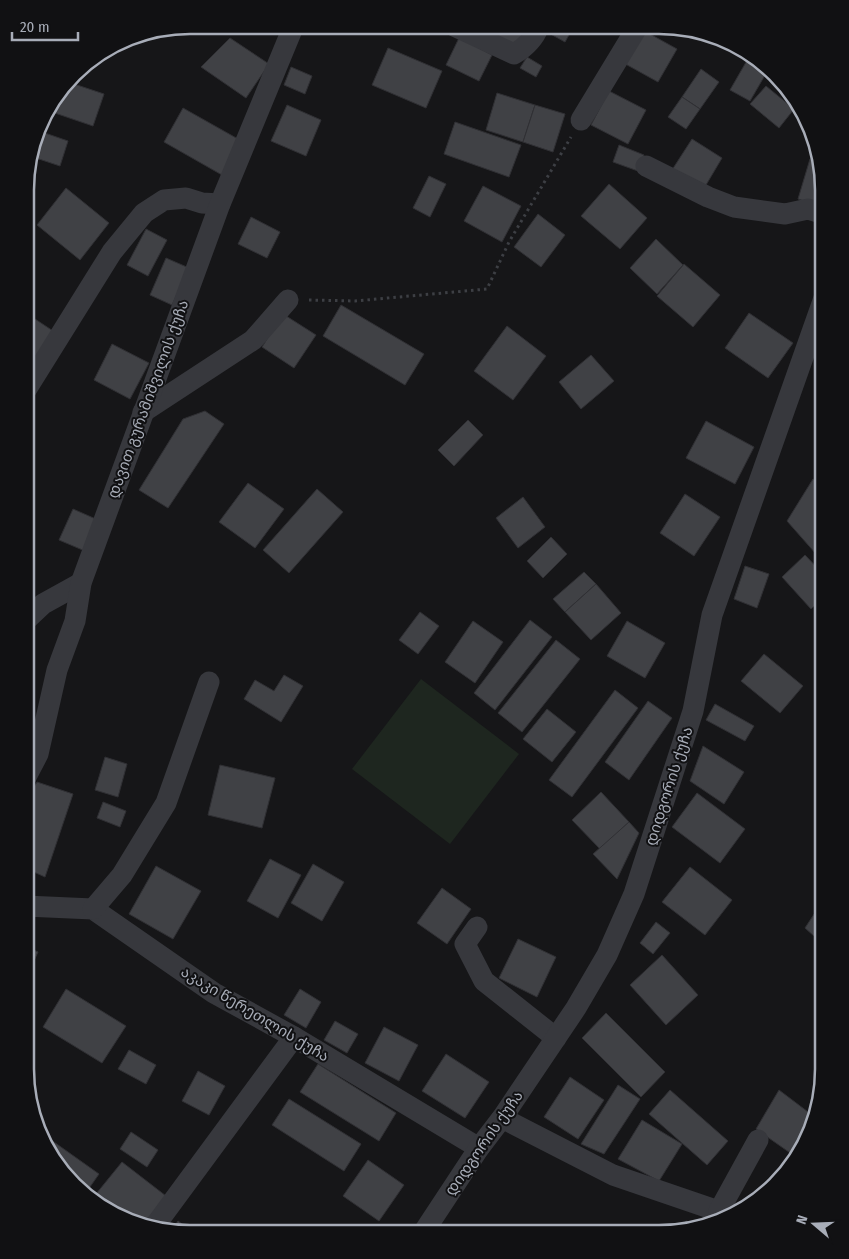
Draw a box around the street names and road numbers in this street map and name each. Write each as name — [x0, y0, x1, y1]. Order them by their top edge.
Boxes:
street label: დავით გურამიშვილის ქუჩა — [104, 297, 192, 501]
street label: დიდგორის ქუჩა — [641, 724, 697, 848]
street label: აკაკი წერეთლის ქუჩა — [178, 963, 332, 1065]
street label: დიდგორის ქუჩა — [441, 1087, 527, 1199]

